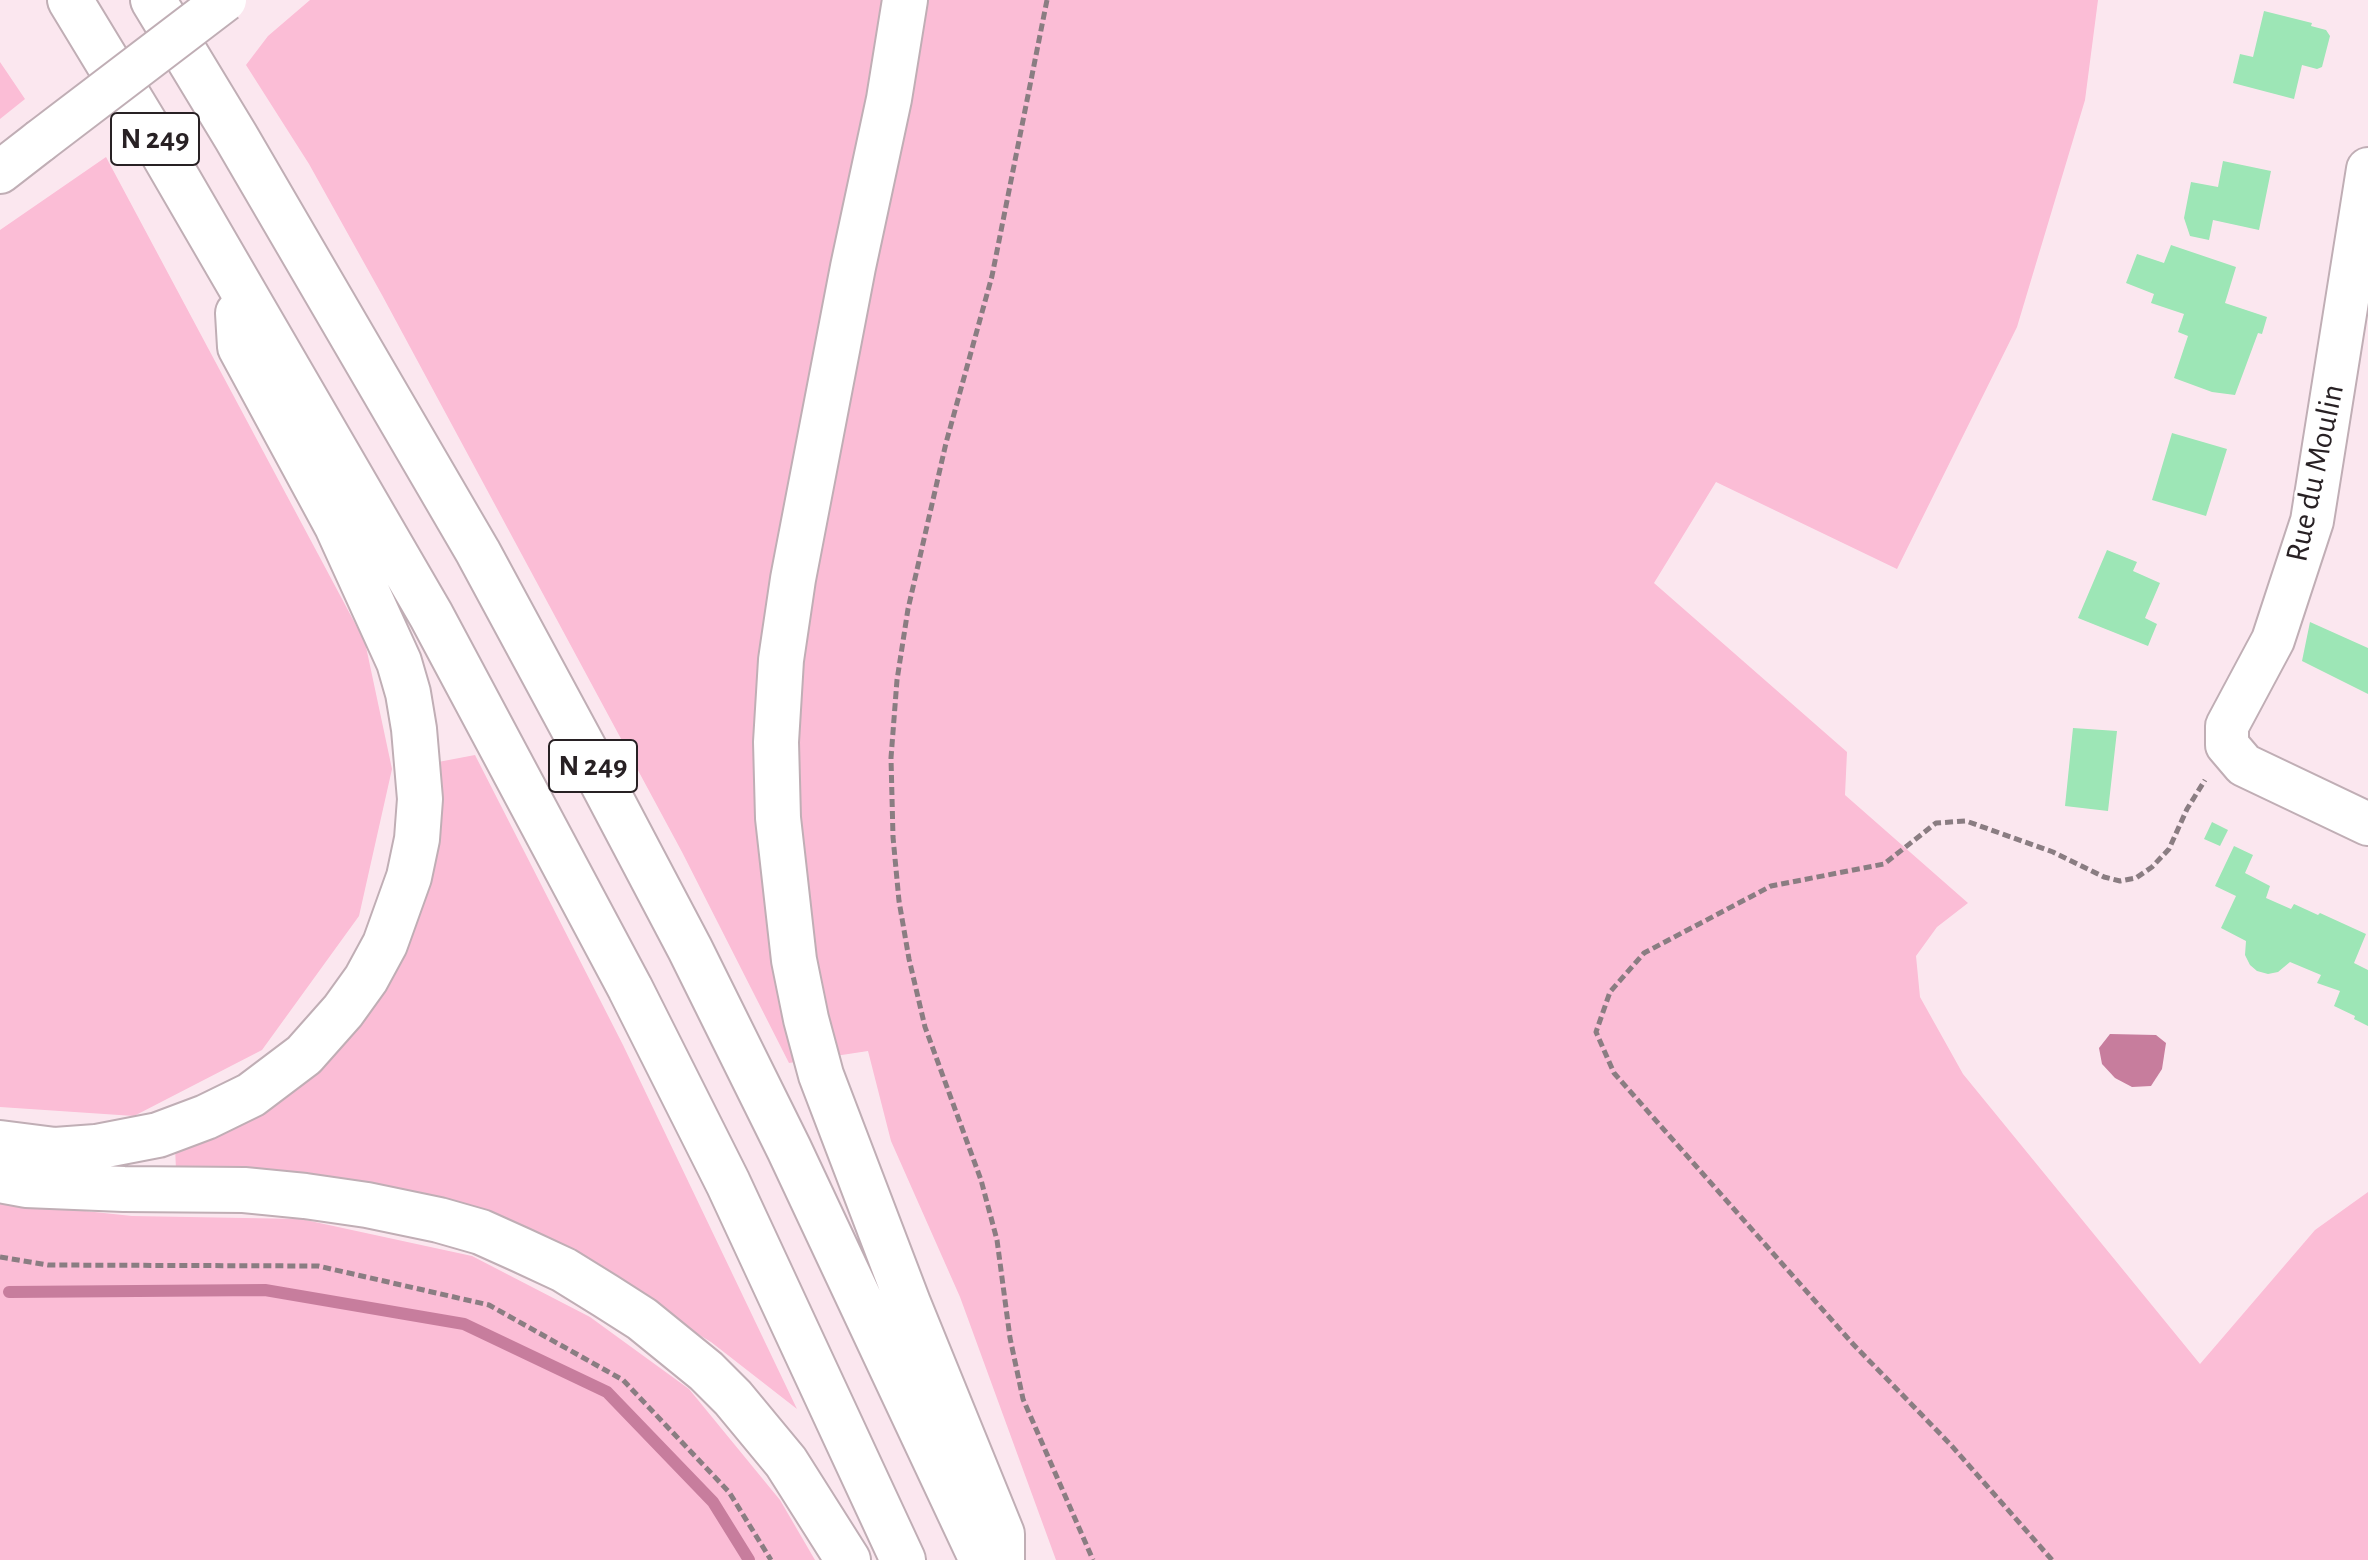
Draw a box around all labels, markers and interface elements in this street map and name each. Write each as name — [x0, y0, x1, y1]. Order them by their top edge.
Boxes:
road number: N 249 — [111, 113, 199, 165]
street label: Rue du Moulin — [2277, 381, 2353, 565]
road number: N 249 — [549, 740, 637, 792]

